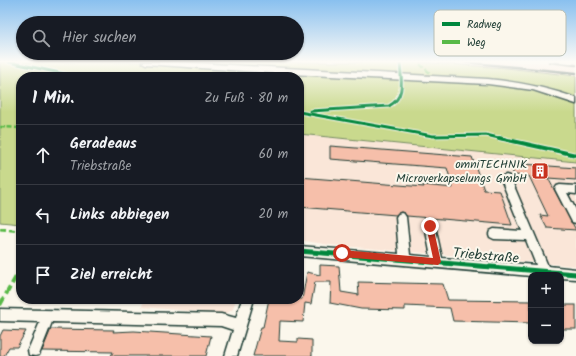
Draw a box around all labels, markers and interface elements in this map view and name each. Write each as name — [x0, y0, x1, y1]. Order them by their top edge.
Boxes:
legend — [434, 10, 566, 56]
search box — [16, 16, 304, 60]
text: Radweg — [467, 16, 502, 34]
text: Hier suchen — [62, 26, 136, 50]
icon: search — [30, 27, 52, 49]
text: Weg — [467, 34, 486, 52]
text: 1 Min. — [32, 85, 74, 112]
text: Zu Fuß · 80 m — [204, 88, 288, 109]
text: Geradeaus — [70, 132, 137, 156]
icon: ahead — [32, 144, 54, 166]
text: 60 m — [259, 144, 288, 165]
place label: omniTECHNIK Microverkapselungs GmbH — [396, 155, 528, 188]
text: Triebstraße — [70, 156, 131, 177]
building icon: omniTECHNIK Microverkapselungs GmbH — [530, 161, 550, 181]
text: Links abbiegen — [70, 203, 169, 227]
icon: left — [32, 204, 54, 226]
text: 20 m — [258, 204, 288, 225]
route end — [421, 217, 439, 235]
street label: Triebstraße — [452, 242, 521, 270]
route start — [333, 244, 351, 262]
text: Ziel erreicht — [70, 263, 153, 287]
icon: arrive — [32, 264, 54, 286]
map controls — [528, 272, 564, 344]
button: + — [528, 272, 564, 308]
button: − — [528, 308, 564, 344]

